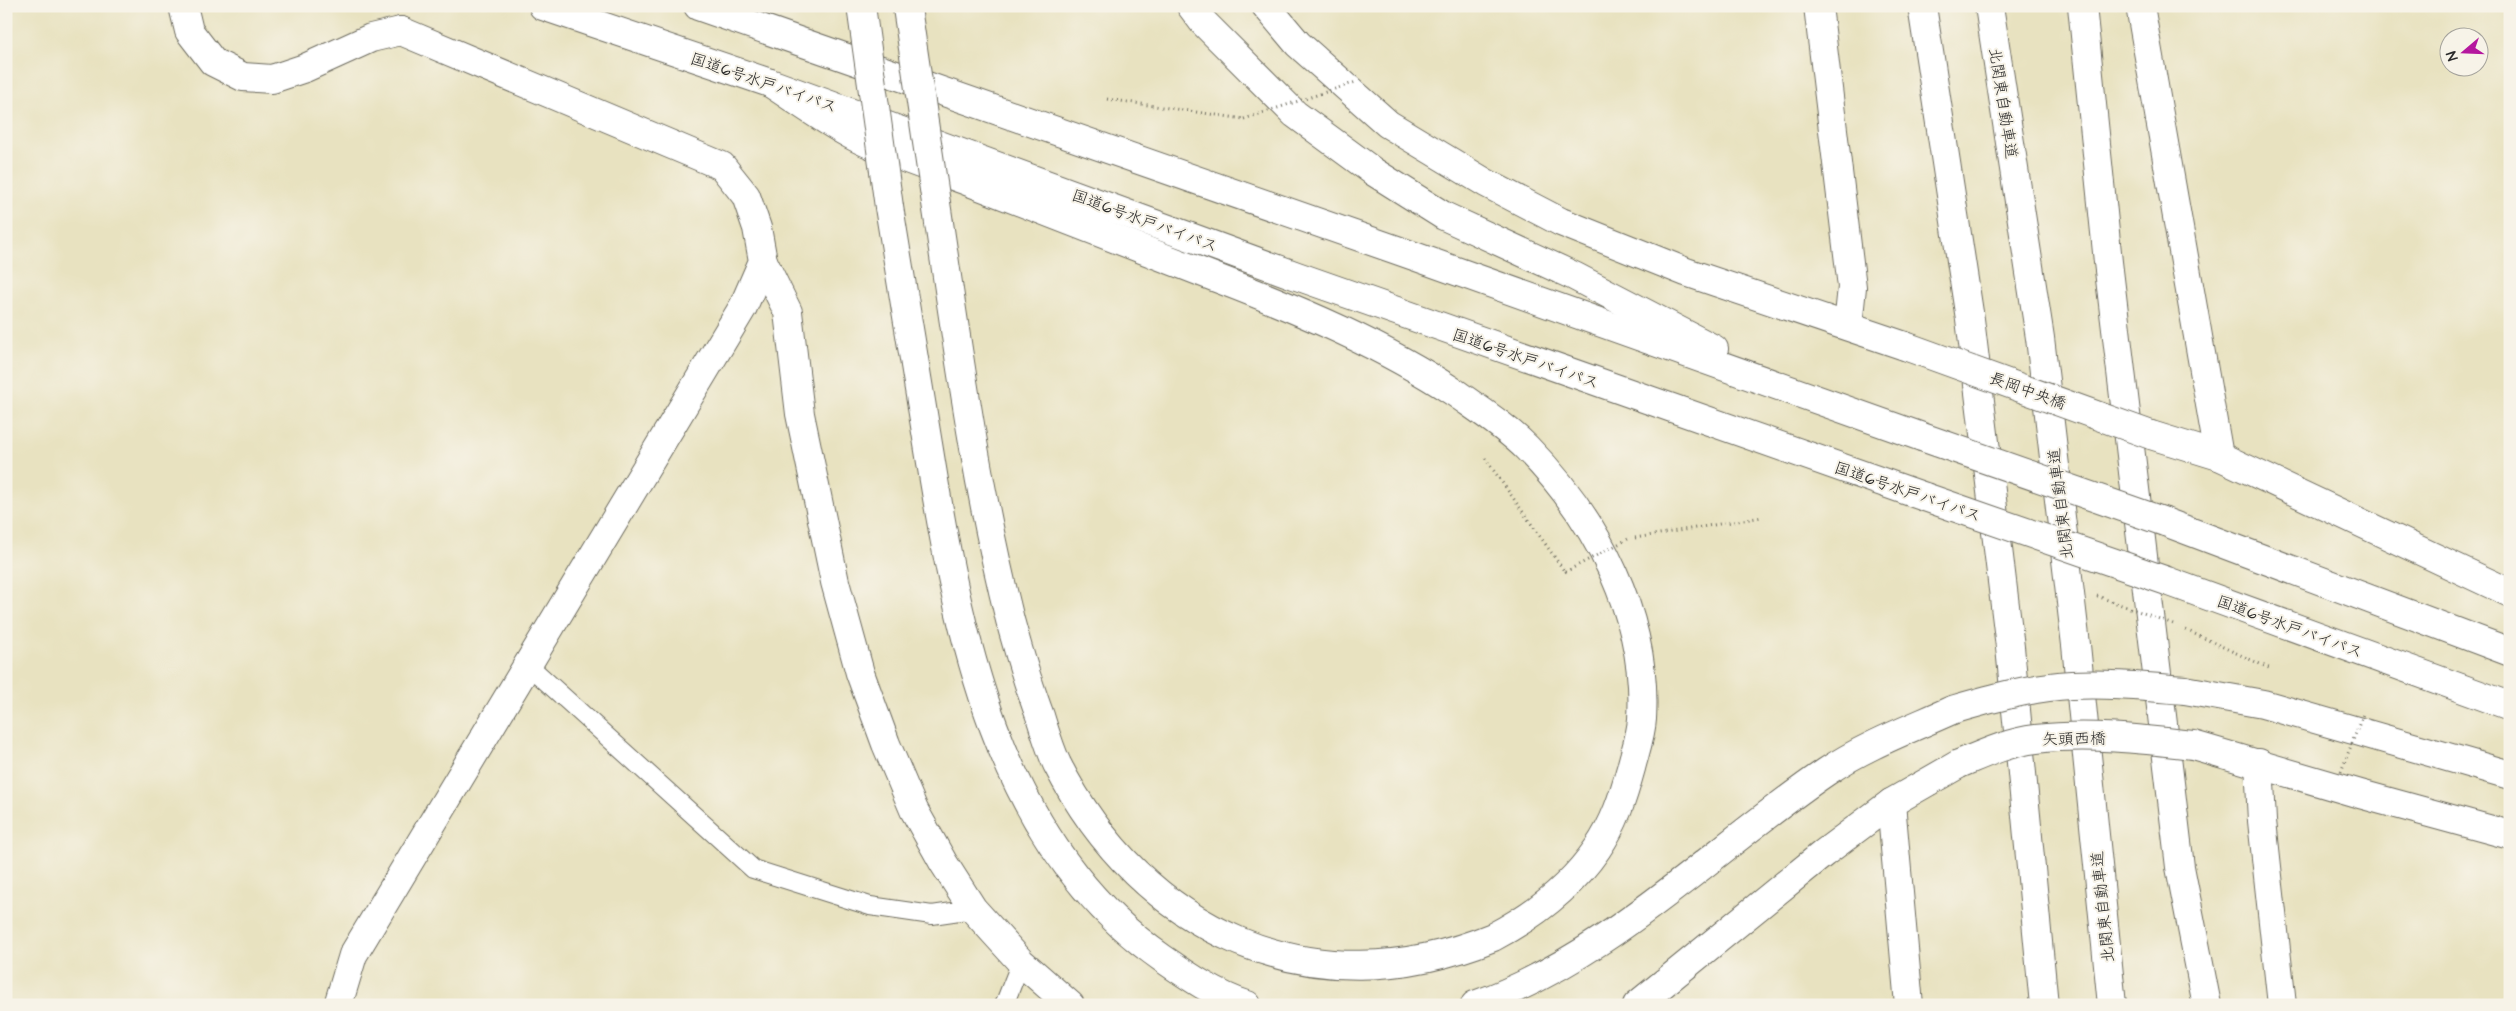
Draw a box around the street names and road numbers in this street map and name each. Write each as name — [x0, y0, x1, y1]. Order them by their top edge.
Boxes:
street label: 北関東自動車道 — [1983, 46, 2023, 160]
street label: 国道6号水戸バイパス — [687, 48, 840, 118]
street label: 国道6号水戸バイパス — [1069, 184, 1221, 258]
street label: 国道6号水戸バイパス — [1449, 324, 1602, 394]
street label: 長岡中央橋 — [1986, 367, 2069, 415]
street label: 北関東自動車道 — [2043, 447, 2079, 561]
street label: 国道6号水戸バイパス — [1831, 457, 1984, 527]
street label: 国道6号水戸バイパス — [2214, 590, 2366, 664]
street label: 矢頭西橋 — [2042, 727, 2106, 751]
street label: 北関東自動車道 — [2086, 850, 2120, 964]

